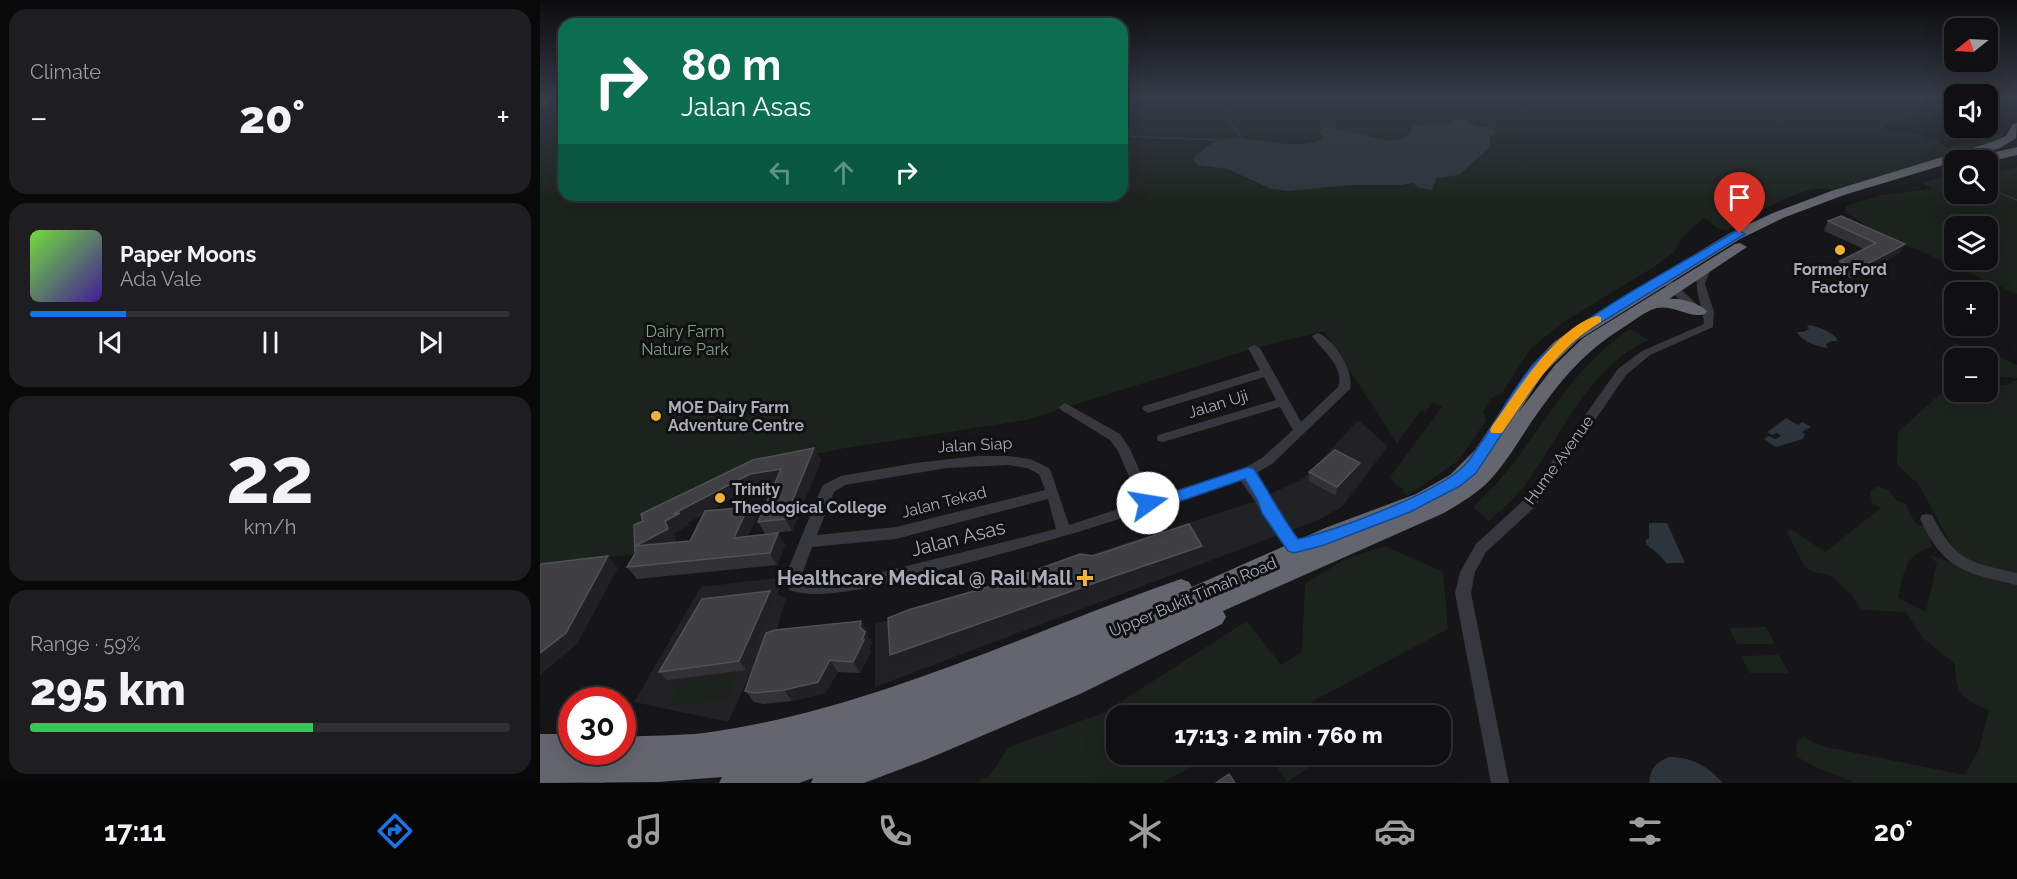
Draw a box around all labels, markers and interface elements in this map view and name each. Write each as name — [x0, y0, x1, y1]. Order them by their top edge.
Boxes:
north arrow — [1944, 18, 1998, 72]
map controls — [1944, 18, 1998, 402]
text: 80 m — [681, 41, 781, 90]
icon: right — [582, 42, 660, 120]
text: Climate — [30, 60, 101, 84]
button: sound — [1944, 84, 1998, 138]
text: 20° — [239, 91, 305, 144]
text: Jalan Asas — [681, 91, 811, 122]
text: − — [30, 98, 48, 137]
text: + — [496, 98, 510, 137]
button: search — [1944, 150, 1998, 204]
icon: left — [764, 156, 797, 189]
icon: ahead — [827, 156, 860, 189]
icon: right — [890, 156, 923, 189]
pin — [1714, 172, 1765, 234]
icon: arrive — [1723, 181, 1756, 214]
button: layers — [1944, 216, 1998, 270]
text: Paper Moons — [120, 241, 256, 267]
marker: Former Ford Factory — [1833, 243, 1847, 257]
place label: Former Ford Factory — [1793, 260, 1887, 297]
text: Ada Vale — [120, 267, 202, 291]
button: + — [1944, 282, 1998, 336]
park label: Dairy Farm Nature Park — [641, 322, 729, 359]
icon: previous — [94, 326, 127, 359]
icon: pause — [254, 326, 287, 359]
icon: next — [414, 326, 447, 359]
button: − — [1944, 348, 1998, 402]
street label: Jalan Uji — [1186, 386, 1250, 422]
place label: MOE Dairy Farm Adventure Centre — [668, 398, 804, 435]
marker: MOE Dairy Farm Adventure Centre — [649, 409, 663, 423]
street label: Hume Avenue — [1520, 412, 1598, 508]
text: 22 — [226, 430, 314, 521]
street label: Jalan Siap — [937, 434, 1013, 456]
position arrow — [1116, 471, 1180, 535]
place label: Trinity Theological College — [732, 480, 887, 517]
street label: Jalan Tekad — [900, 482, 988, 522]
marker: Trinity Theological College — [713, 491, 727, 505]
text: km/h — [244, 515, 296, 539]
street label: Jalan Asas — [908, 515, 1008, 561]
street label: Upper Bukit Timah Road — [1106, 553, 1280, 641]
place label: Healthcare Medical @ Rail Mall — [777, 566, 1073, 590]
marker: Healthcare Medical @ Rail Mall — [1076, 569, 1094, 587]
text: Range · 59% — [30, 632, 140, 656]
text: 295 km — [30, 663, 186, 716]
speed limit sign: 30 — [558, 687, 636, 765]
text: 17:13 · 2 min · 760 m — [1174, 722, 1383, 748]
icon: directions — [374, 810, 416, 852]
icon: music — [624, 810, 666, 852]
icon: phone — [874, 810, 916, 852]
icon: climate — [1124, 810, 1166, 852]
icon: car — [1374, 810, 1416, 852]
icon: filters — [1624, 810, 1666, 852]
text: 17:11 — [104, 816, 166, 847]
text: 20° — [1874, 816, 1913, 847]

